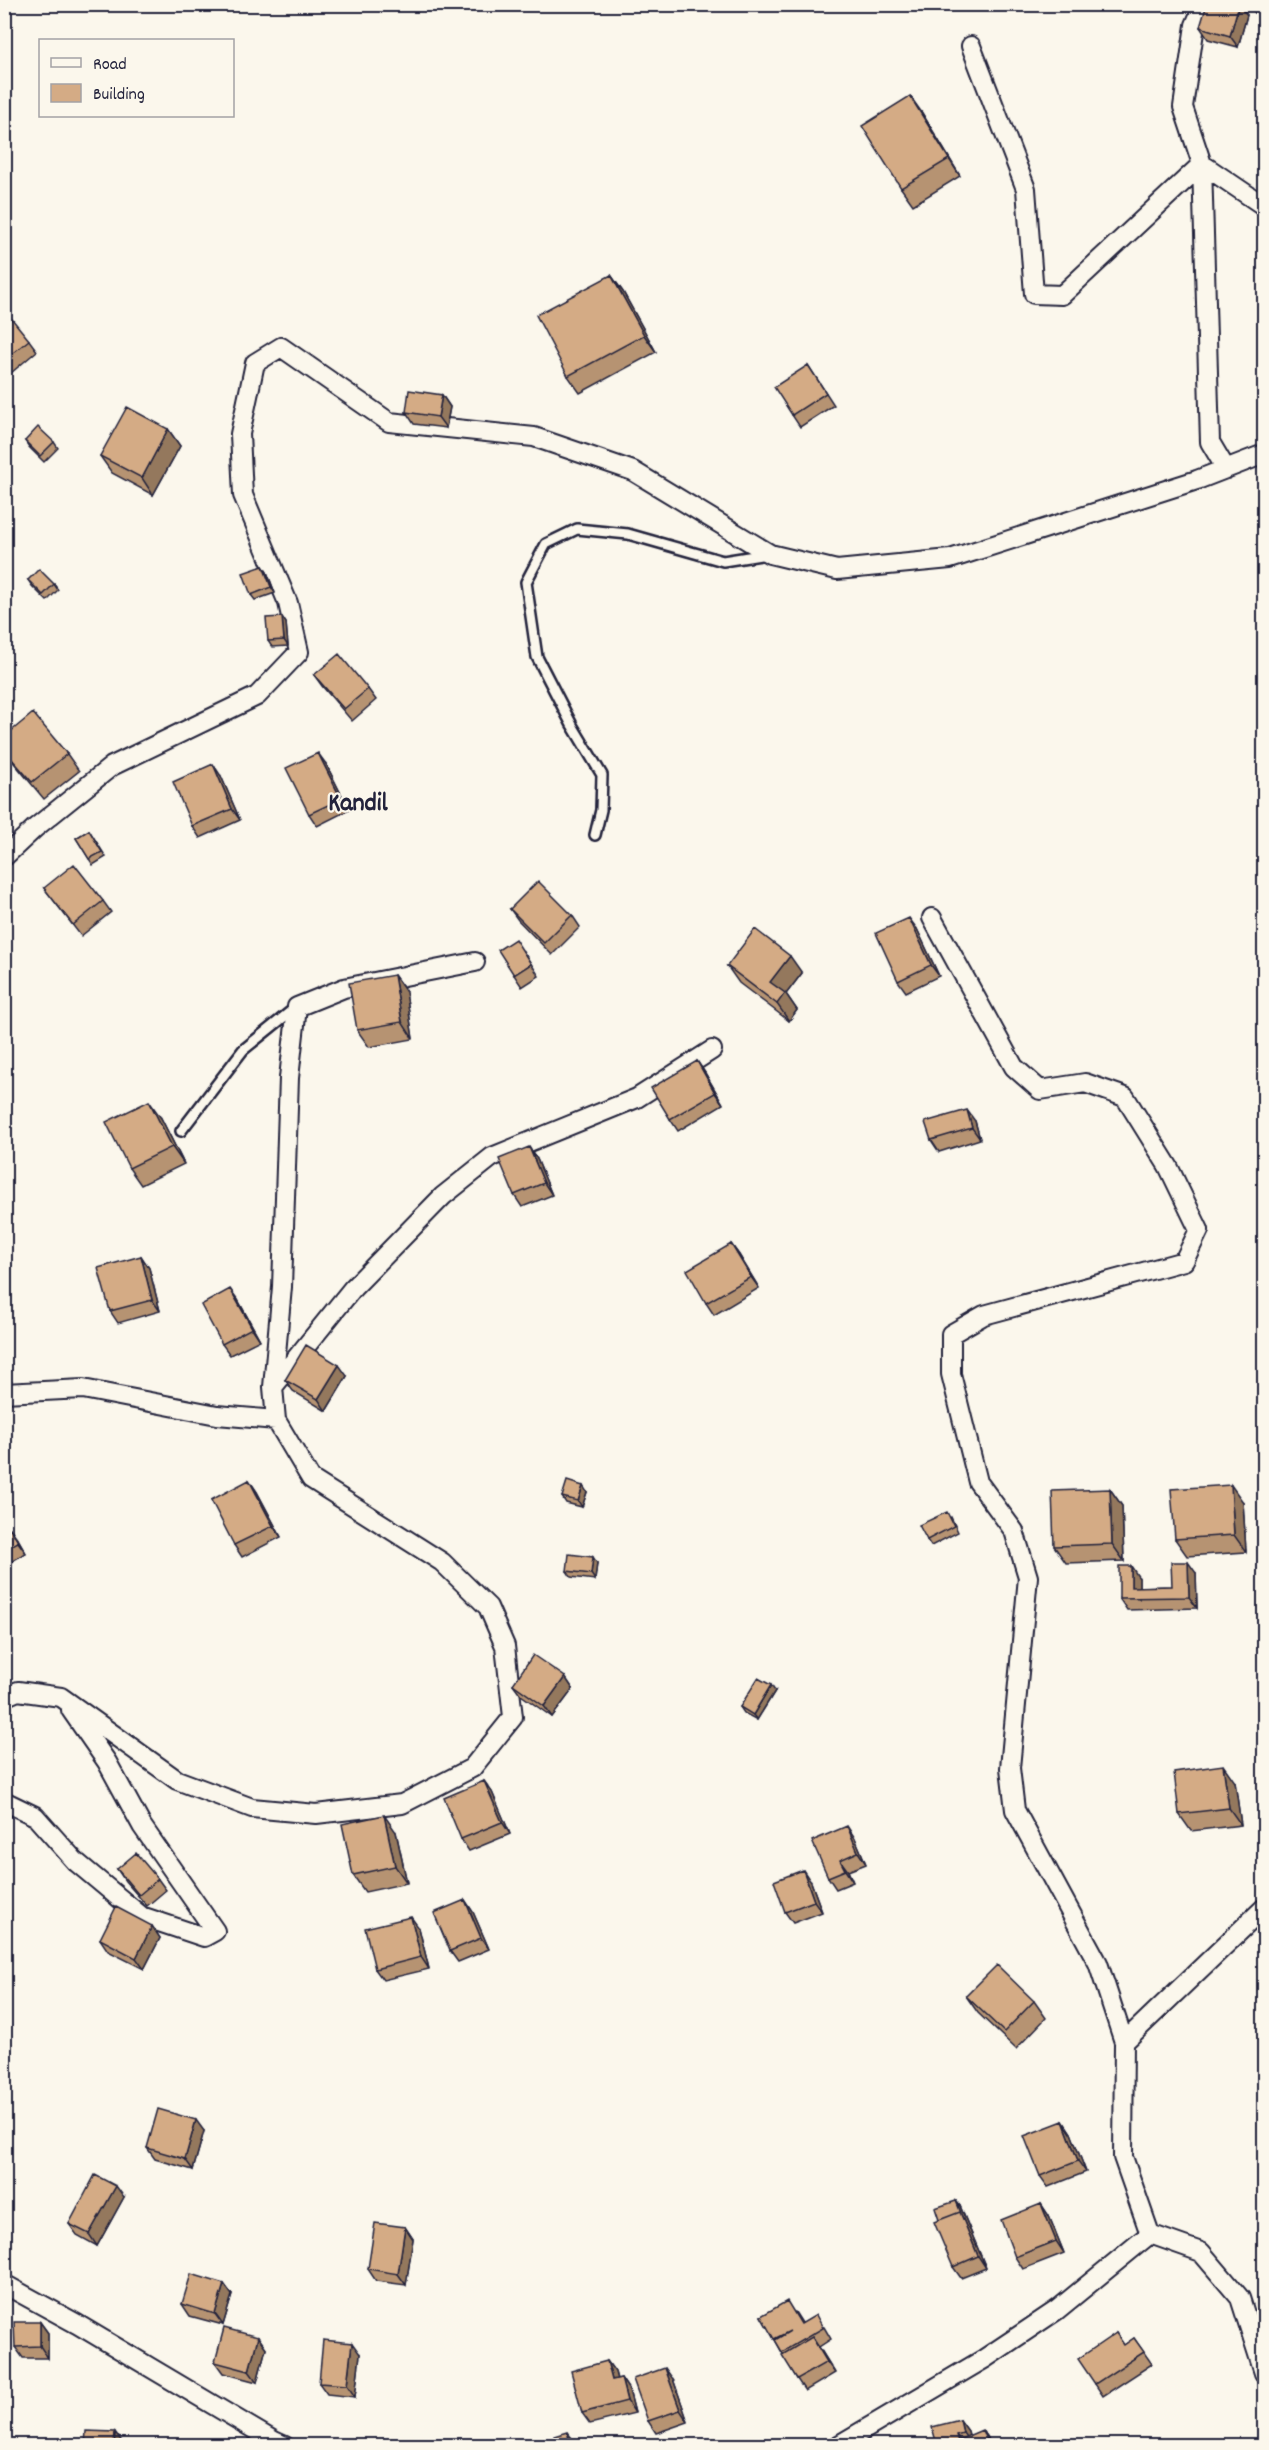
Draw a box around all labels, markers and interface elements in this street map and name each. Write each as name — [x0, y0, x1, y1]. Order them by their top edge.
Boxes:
legend — [39, 39, 234, 117]
text: Road — [93, 53, 127, 78]
text: Building — [93, 83, 145, 108]
district label: Kandil — [328, 786, 388, 823]

